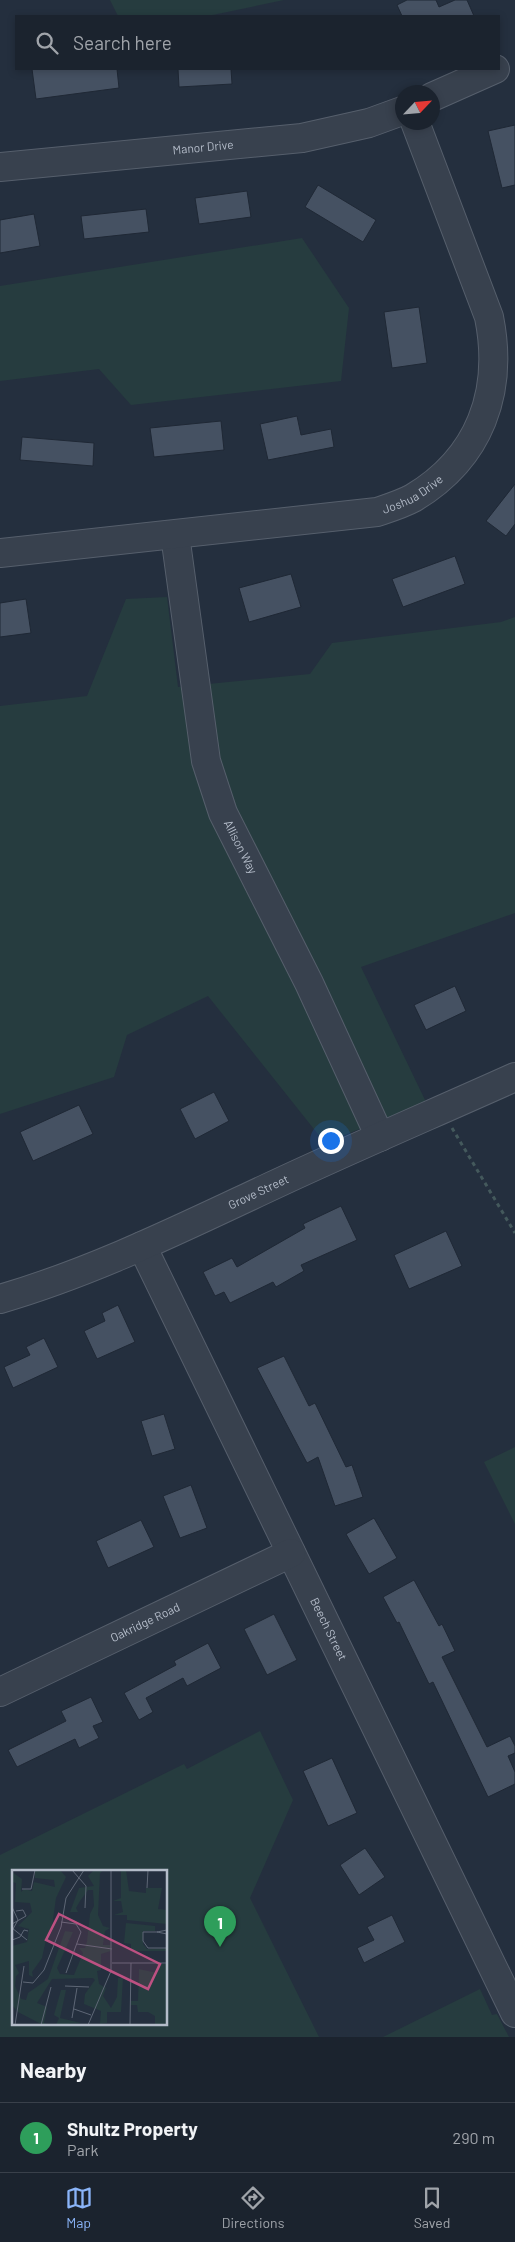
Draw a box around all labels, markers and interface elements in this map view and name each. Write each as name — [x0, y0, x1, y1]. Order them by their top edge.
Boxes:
search box — [15, 15, 500, 70]
icon: search — [33, 29, 61, 57]
text: Search here — [73, 31, 172, 54]
north arrow — [395, 85, 440, 130]
street label: Manor Drive — [172, 137, 234, 156]
street label: Joshua Drive — [380, 471, 445, 516]
street label: Allison Way — [222, 817, 261, 876]
your location — [318, 1128, 344, 1154]
street label: Grove Street — [226, 1171, 291, 1211]
street label: Beech Street — [308, 1595, 350, 1662]
street label: Oakridge Road — [108, 1599, 182, 1644]
inset map — [12, 1870, 168, 2024]
pin: 1 — [204, 1906, 236, 1947]
text: Nearby — [20, 2057, 86, 2082]
text: Shultz Property — [67, 2117, 198, 2140]
text: 1 — [33, 2128, 39, 2147]
text: 290 m — [453, 2128, 495, 2147]
text: Park — [67, 2140, 98, 2159]
tab: Map — [65, 2184, 93, 2231]
tab: Directions — [222, 2184, 284, 2231]
tab: Saved — [414, 2184, 450, 2231]

